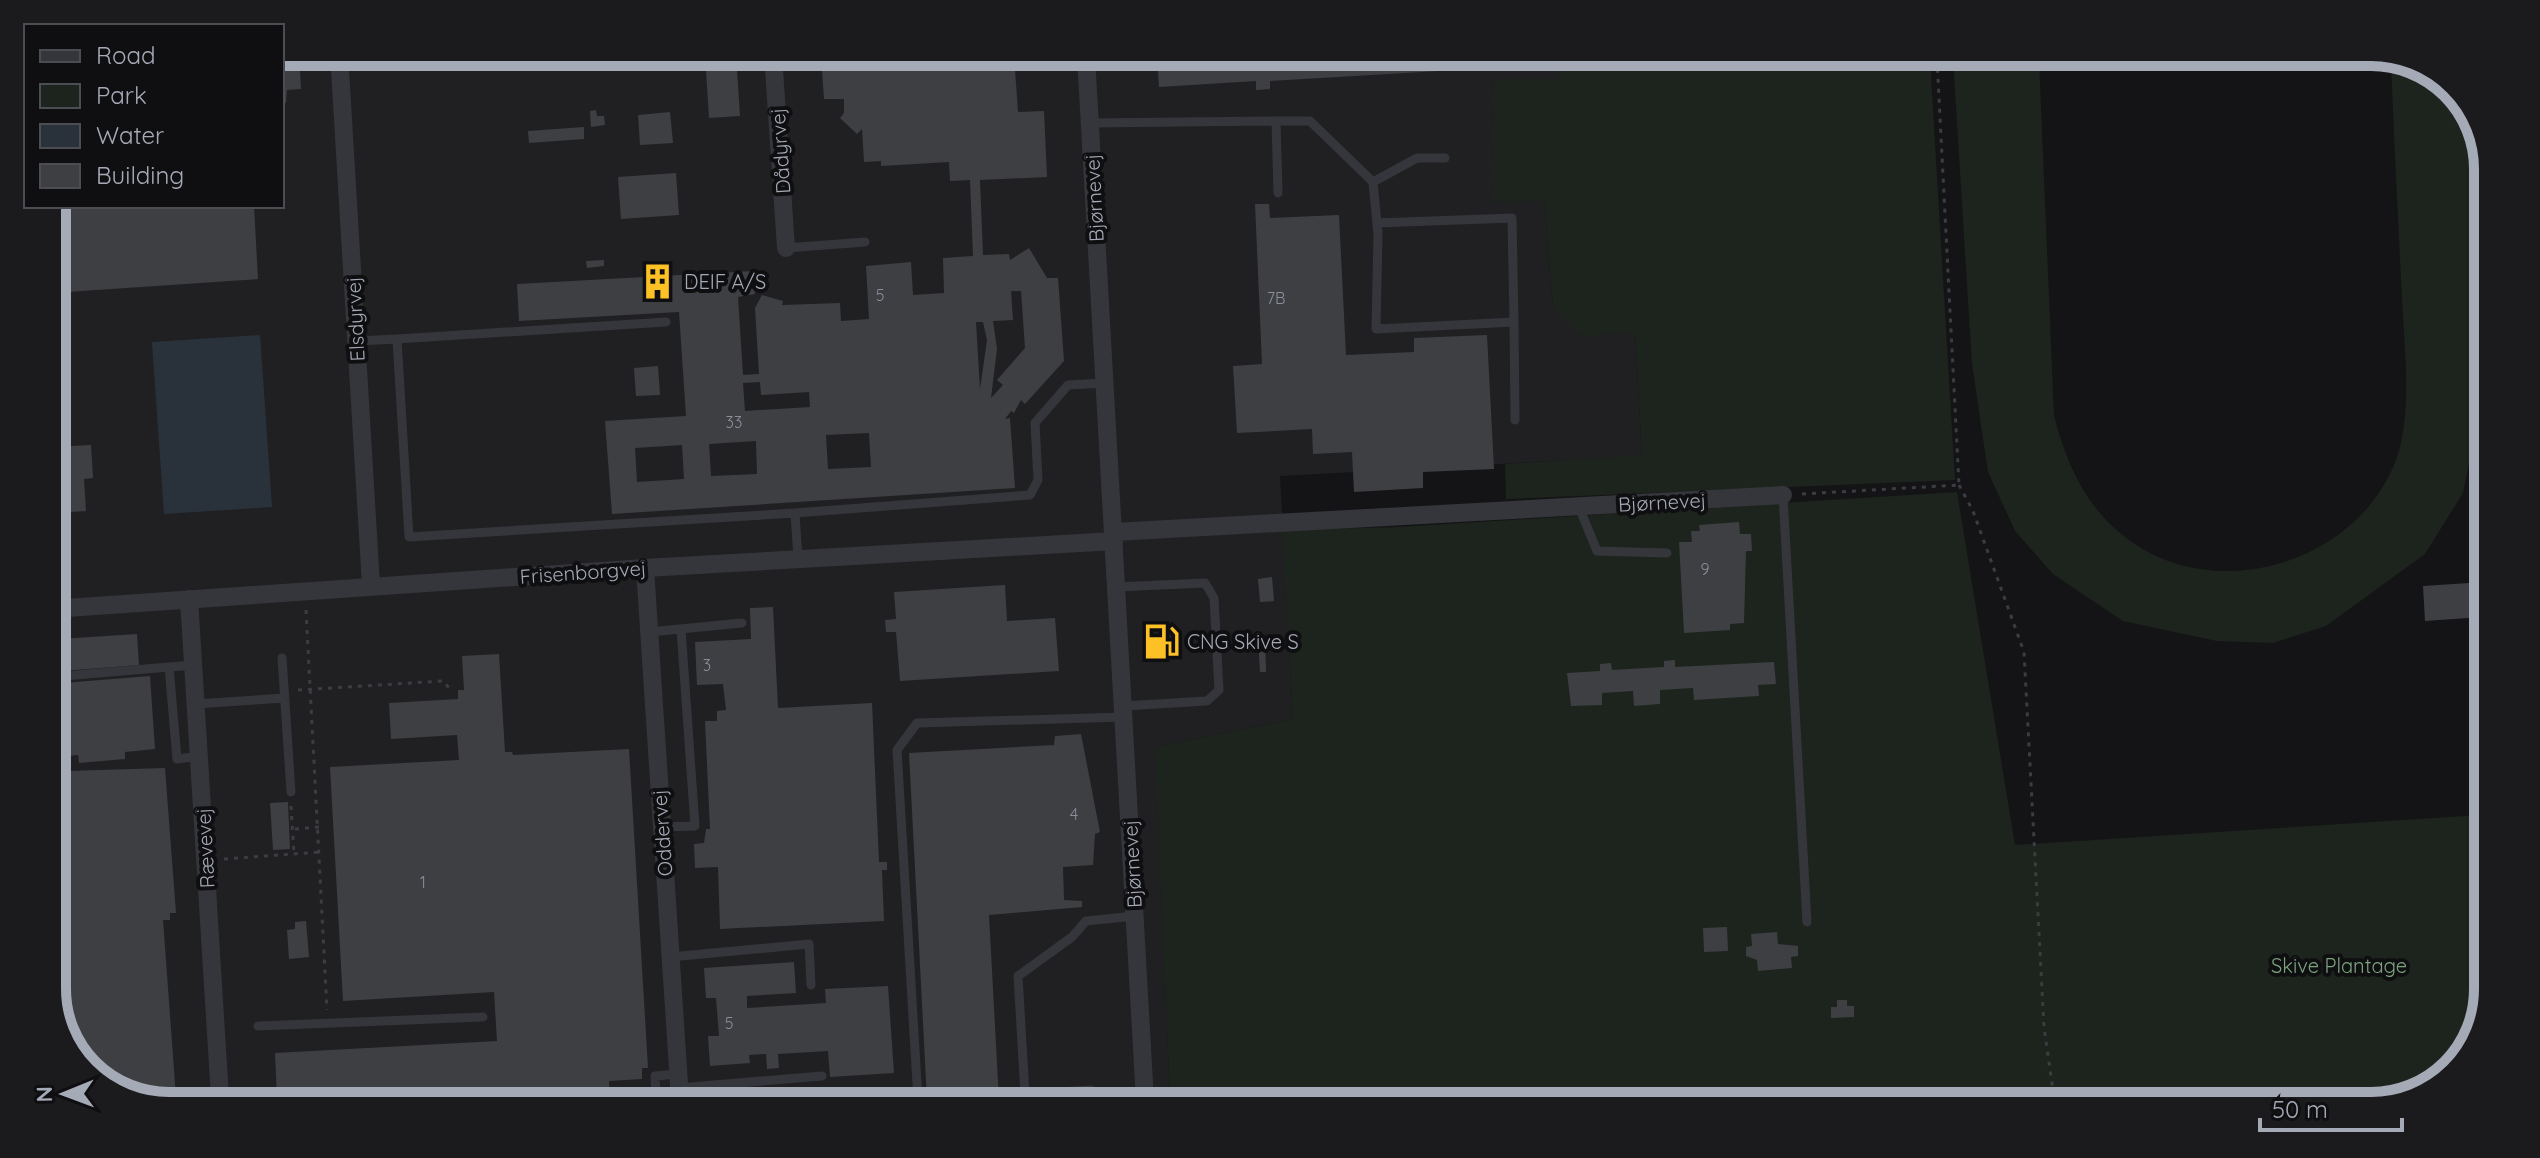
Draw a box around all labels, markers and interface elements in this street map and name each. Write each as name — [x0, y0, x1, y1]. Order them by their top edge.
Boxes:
legend — [24, 24, 284, 208]
text: Road — [96, 40, 156, 70]
text: Park — [96, 80, 147, 110]
street label: Dådyrvej — [765, 107, 795, 195]
text: Water — [96, 120, 164, 150]
street label: Bjørnevej — [1079, 153, 1109, 243]
text: Building — [96, 160, 184, 190]
building icon: DEIF A/S — [639, 262, 677, 300]
place label: DEIF A/S — [684, 269, 766, 294]
street label: Elsdyrvej — [340, 276, 370, 362]
house number: 5 — [876, 285, 884, 305]
house number: 7B — [1267, 288, 1285, 308]
house number: 33 — [726, 412, 742, 432]
street label: Bjørnevej — [1617, 487, 1707, 517]
street label: Frisenborgvej — [519, 555, 647, 589]
house number: 9 — [1701, 559, 1710, 579]
fuel station icon: CNG Skive S — [1142, 622, 1180, 660]
place label: CNG Skive S — [1187, 629, 1299, 654]
house number: 3 — [703, 655, 711, 675]
street label: Oddervej — [646, 789, 678, 877]
house number: 4 — [1070, 804, 1078, 824]
street label: Rævevej — [190, 807, 220, 889]
street label: Bjørnevej — [1117, 819, 1147, 909]
house number: 1 — [420, 872, 426, 892]
park label: Skive Plantage — [2271, 953, 2407, 978]
house number: 5 — [725, 1013, 733, 1033]
north arrow — [24, 1054, 104, 1134]
scale bar — [2260, 1082, 2402, 1132]
text: N — [30, 1086, 58, 1103]
text: 50 m — [2272, 1094, 2328, 1124]

